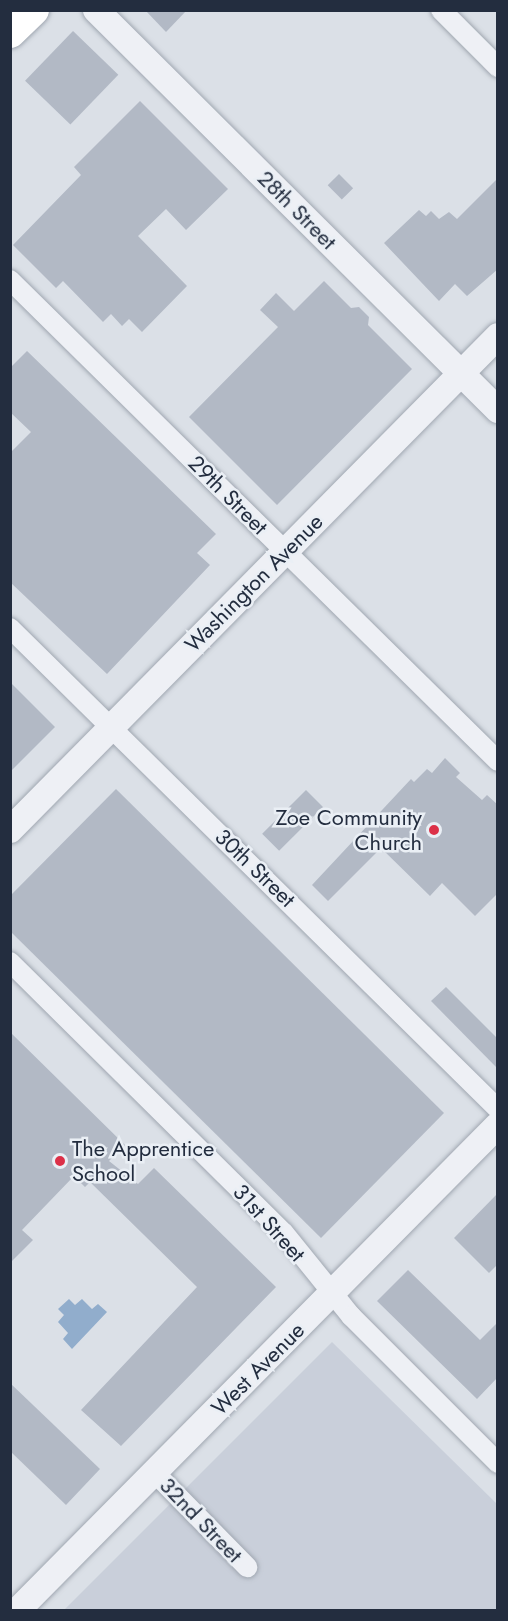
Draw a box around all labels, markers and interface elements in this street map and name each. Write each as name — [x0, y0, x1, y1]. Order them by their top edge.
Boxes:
street label: 28th Street — [252, 165, 342, 255]
street label: 29th Street — [183, 450, 273, 540]
street label: Washington Avenue — [179, 508, 329, 658]
place label: Zoe Community Church — [276, 804, 422, 855]
street label: 30th Street — [209, 823, 301, 913]
marker: Zoe Community Church — [427, 823, 441, 837]
place label: The Apprentice School — [72, 1135, 214, 1186]
marker: The Apprentice School — [53, 1154, 67, 1168]
street label: 31st Street — [227, 1179, 311, 1267]
street label: West Avenue — [206, 1317, 310, 1421]
street label: 32nd Street — [154, 1472, 248, 1568]

